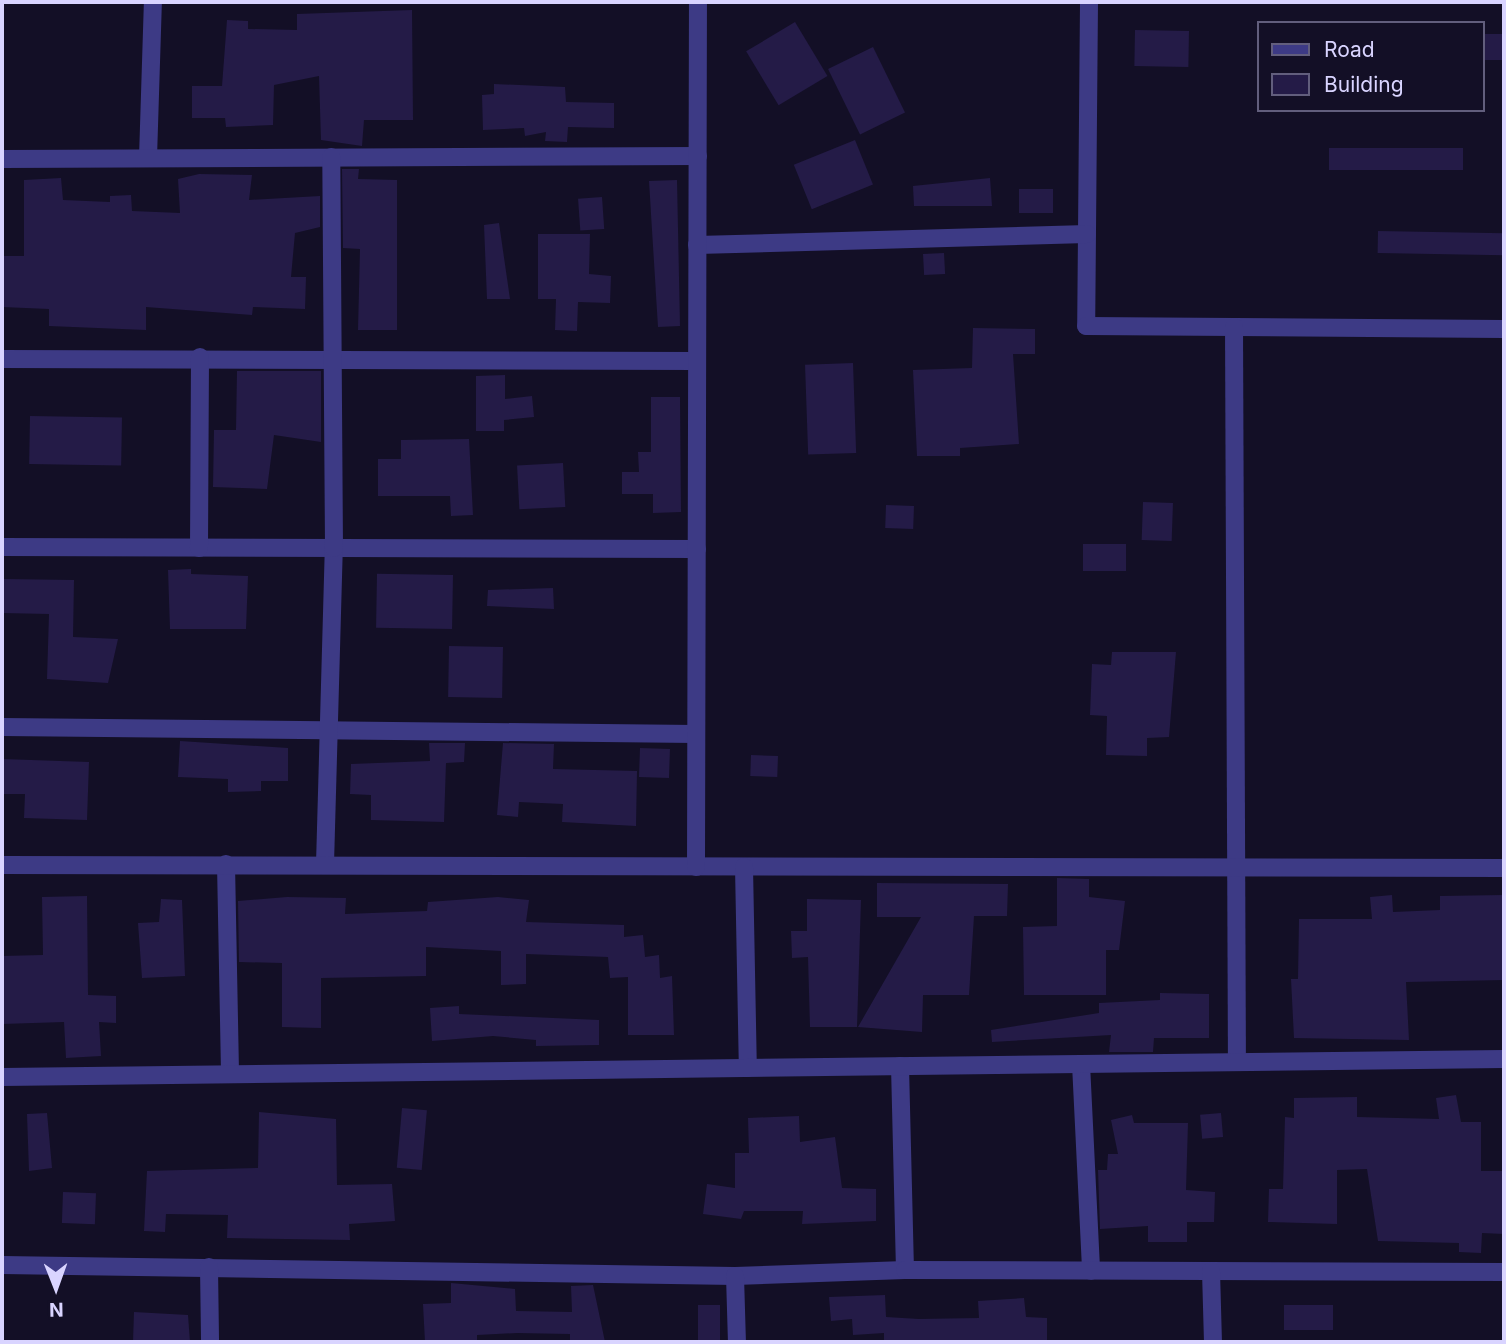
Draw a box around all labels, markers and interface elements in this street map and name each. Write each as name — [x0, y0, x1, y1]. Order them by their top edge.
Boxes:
legend — [1258, 21, 1485, 112]
text: Road — [1324, 37, 1375, 62]
text: Building — [1324, 72, 1404, 97]
north arrow — [21, 1253, 91, 1323]
text: N — [49, 1298, 64, 1321]

